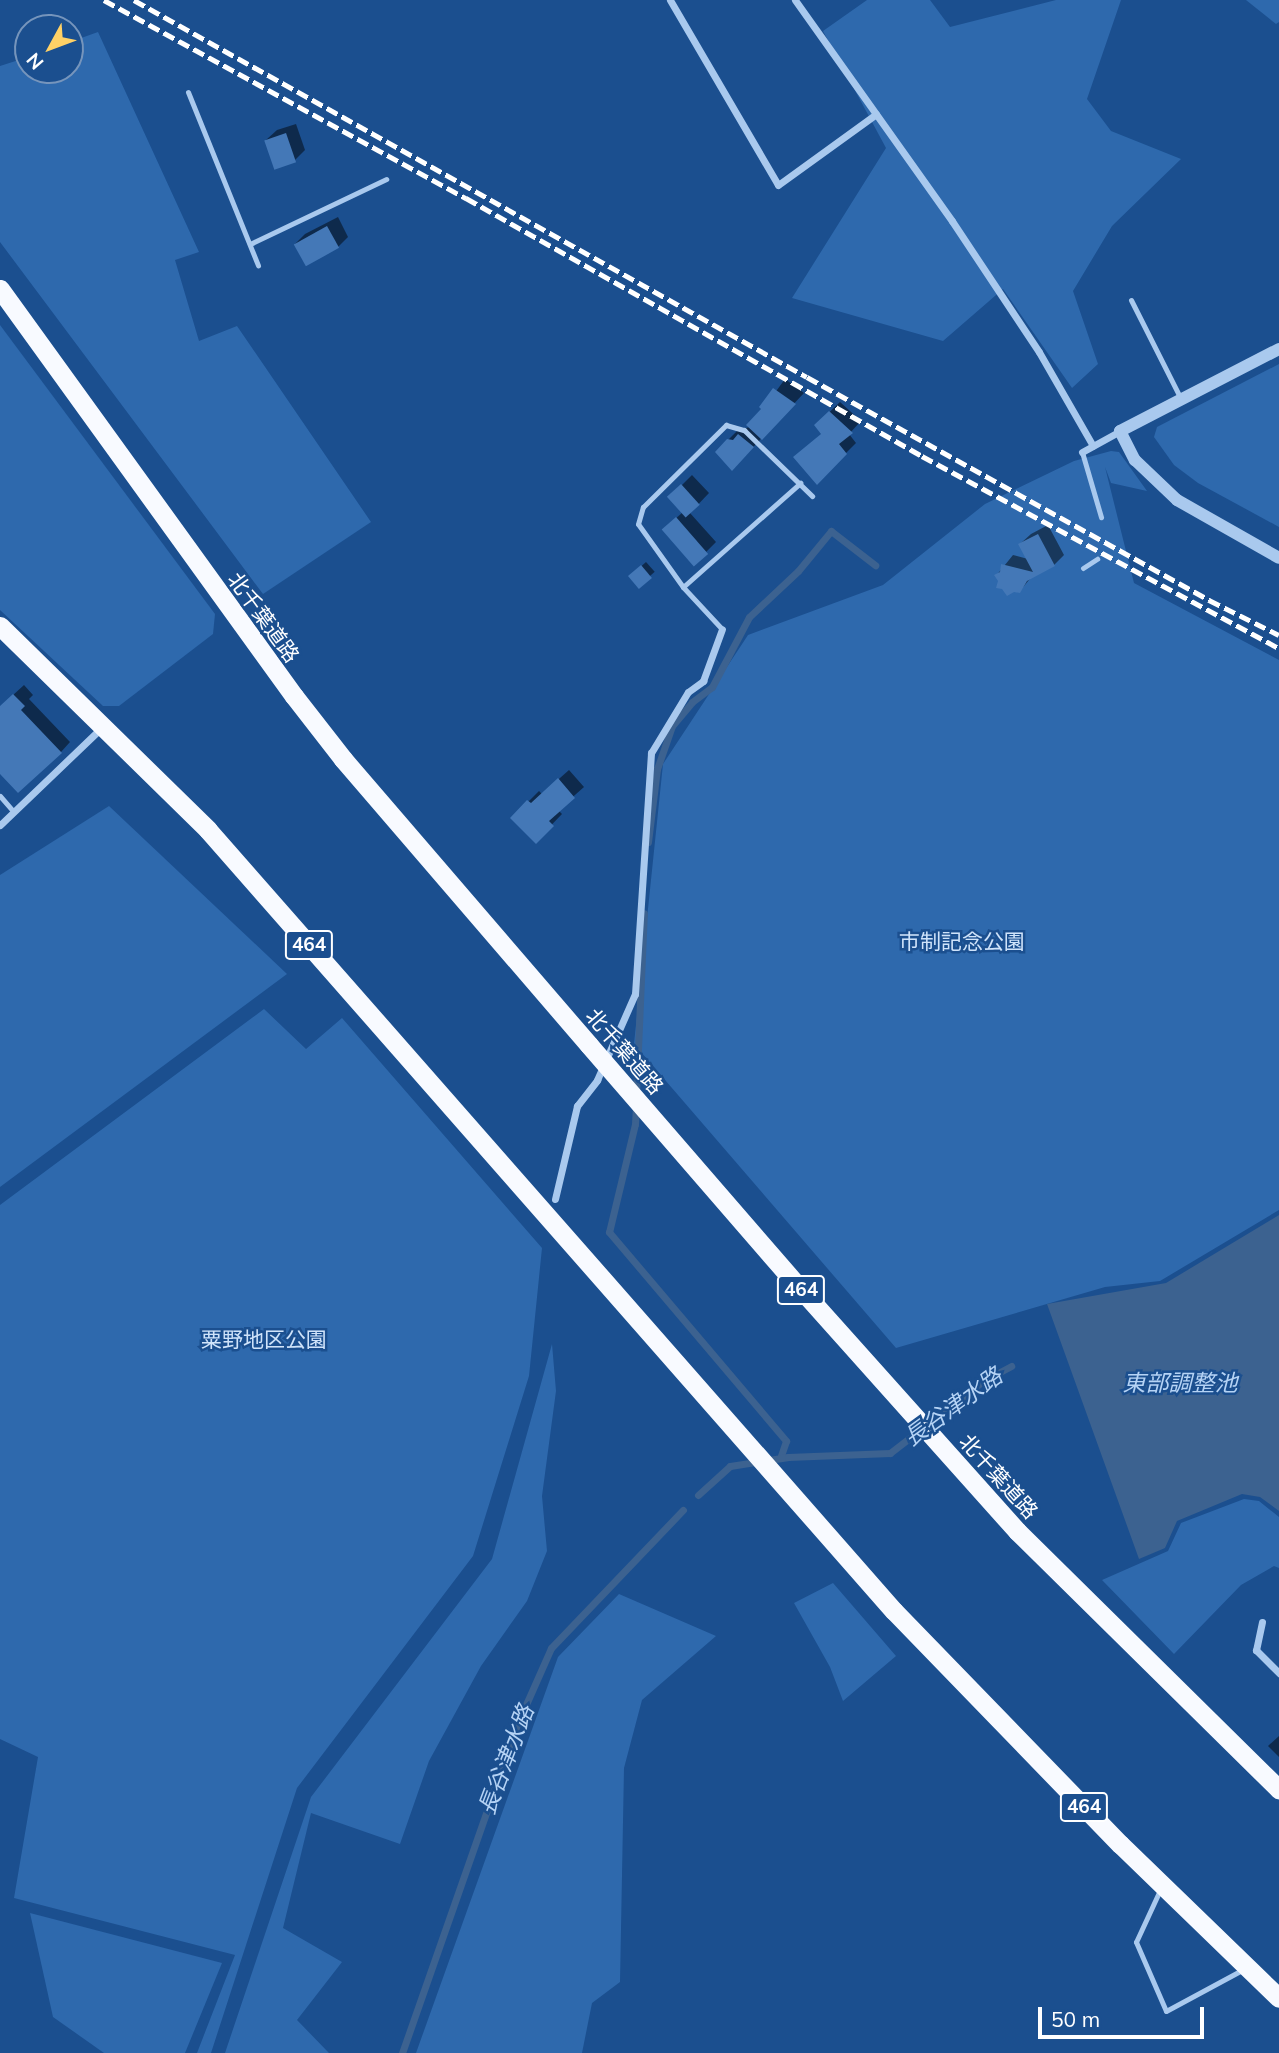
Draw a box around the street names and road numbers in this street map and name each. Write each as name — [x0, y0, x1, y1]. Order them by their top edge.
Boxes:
street label: 北千葉道路 — [223, 567, 305, 667]
road number: 464 — [284, 930, 334, 960]
street label: 北千葉道路 — [581, 1003, 669, 1099]
road number: 464 — [776, 1274, 826, 1306]
street label: 北千葉道路 — [955, 1429, 1043, 1523]
road number: 464 — [1060, 1792, 1108, 1823]

